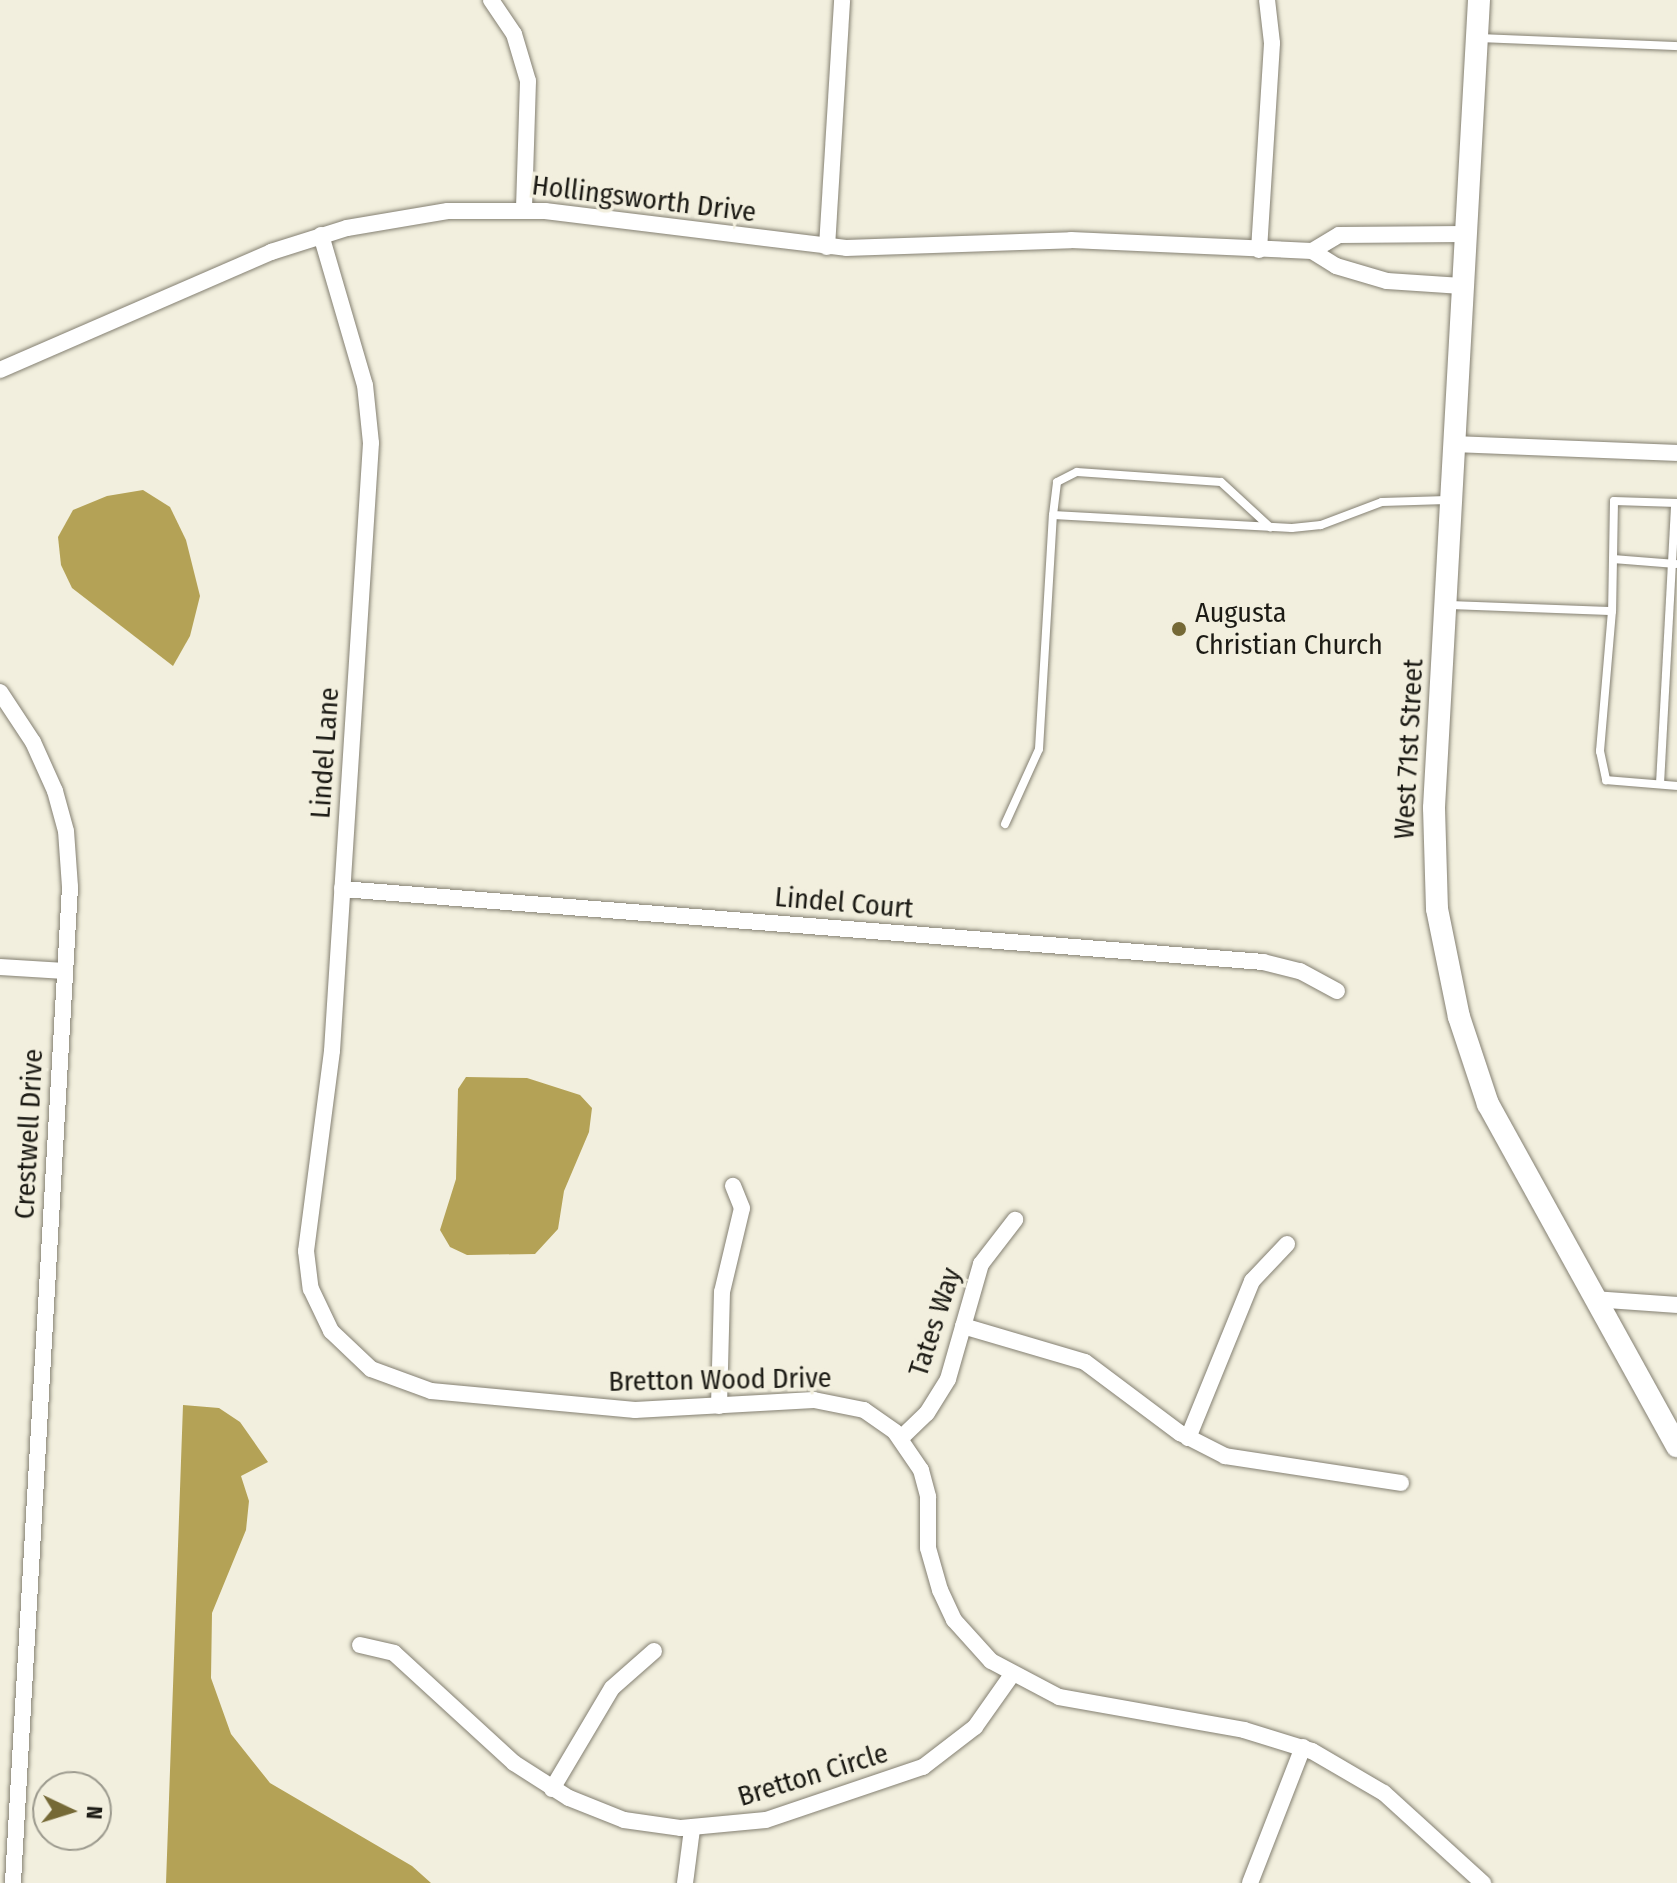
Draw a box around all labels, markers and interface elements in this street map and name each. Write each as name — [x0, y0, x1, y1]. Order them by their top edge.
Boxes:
street label: Hollingsworth Drive — [530, 169, 758, 229]
place label: Augusta Christian Church — [1195, 596, 1383, 662]
marker: Augusta Christian Church — [1170, 620, 1188, 638]
street label: West 71st Street — [1387, 658, 1431, 840]
street label: Lindel Lane — [304, 686, 346, 820]
street label: Lindel Court — [773, 880, 915, 926]
street label: Crestwell Drive — [8, 1048, 50, 1220]
street label: Tates Way — [902, 1263, 968, 1381]
street label: Bretton Wood Drive — [608, 1361, 832, 1399]
street label: Bretton Circle — [734, 1736, 892, 1814]
north arrow — [32, 1771, 112, 1851]
text: N — [81, 1805, 108, 1820]

